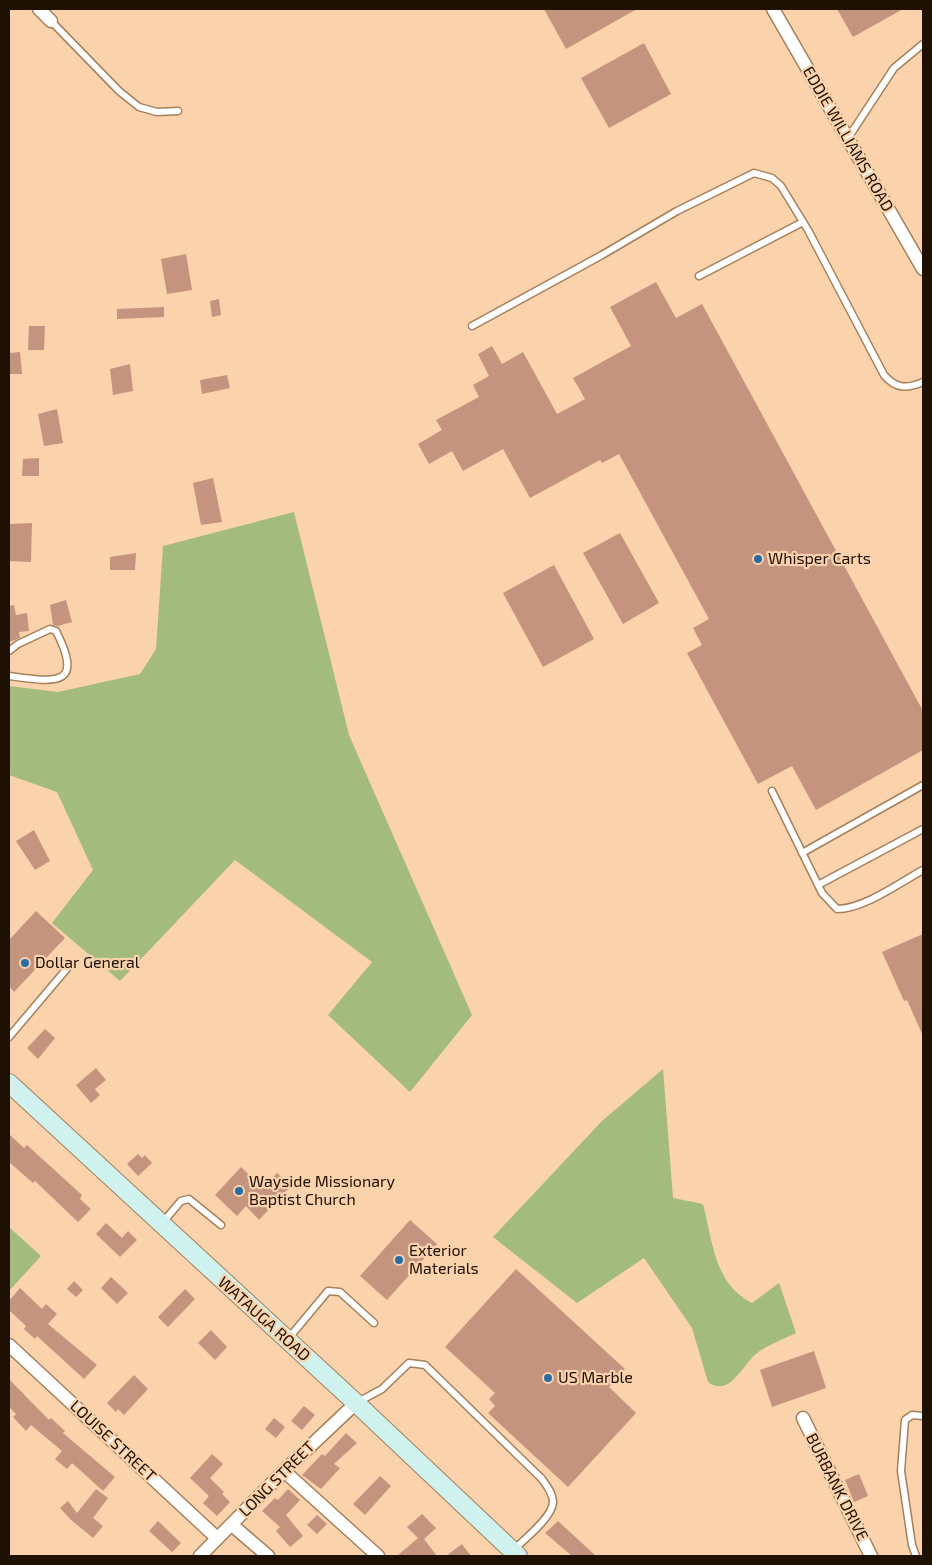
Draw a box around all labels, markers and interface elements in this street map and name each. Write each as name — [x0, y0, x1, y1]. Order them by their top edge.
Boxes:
street label: EDDIE WILLIAMS ROAD — [799, 63, 897, 215]
place label: Whisper Carts — [768, 549, 871, 569]
marker: Whisper Carts — [752, 553, 764, 565]
place label: Dollar General — [35, 953, 139, 973]
marker: Dollar General — [19, 957, 31, 969]
place label: Wayside Missionary Baptist Church — [249, 1172, 395, 1210]
marker: Wayside Missionary Baptist Church — [233, 1185, 245, 1197]
place label: Exterior Materials — [409, 1241, 479, 1279]
marker: Exterior Materials — [393, 1254, 405, 1266]
street label: WATAUGA ROAD — [214, 1273, 314, 1365]
place label: US Marble — [558, 1368, 633, 1388]
marker: US Marble — [542, 1372, 554, 1384]
street label: LOUISE STREET — [66, 1396, 160, 1486]
street label: BURBANK DRIVE — [802, 1430, 872, 1544]
street label: LONG STREET — [235, 1437, 319, 1521]

